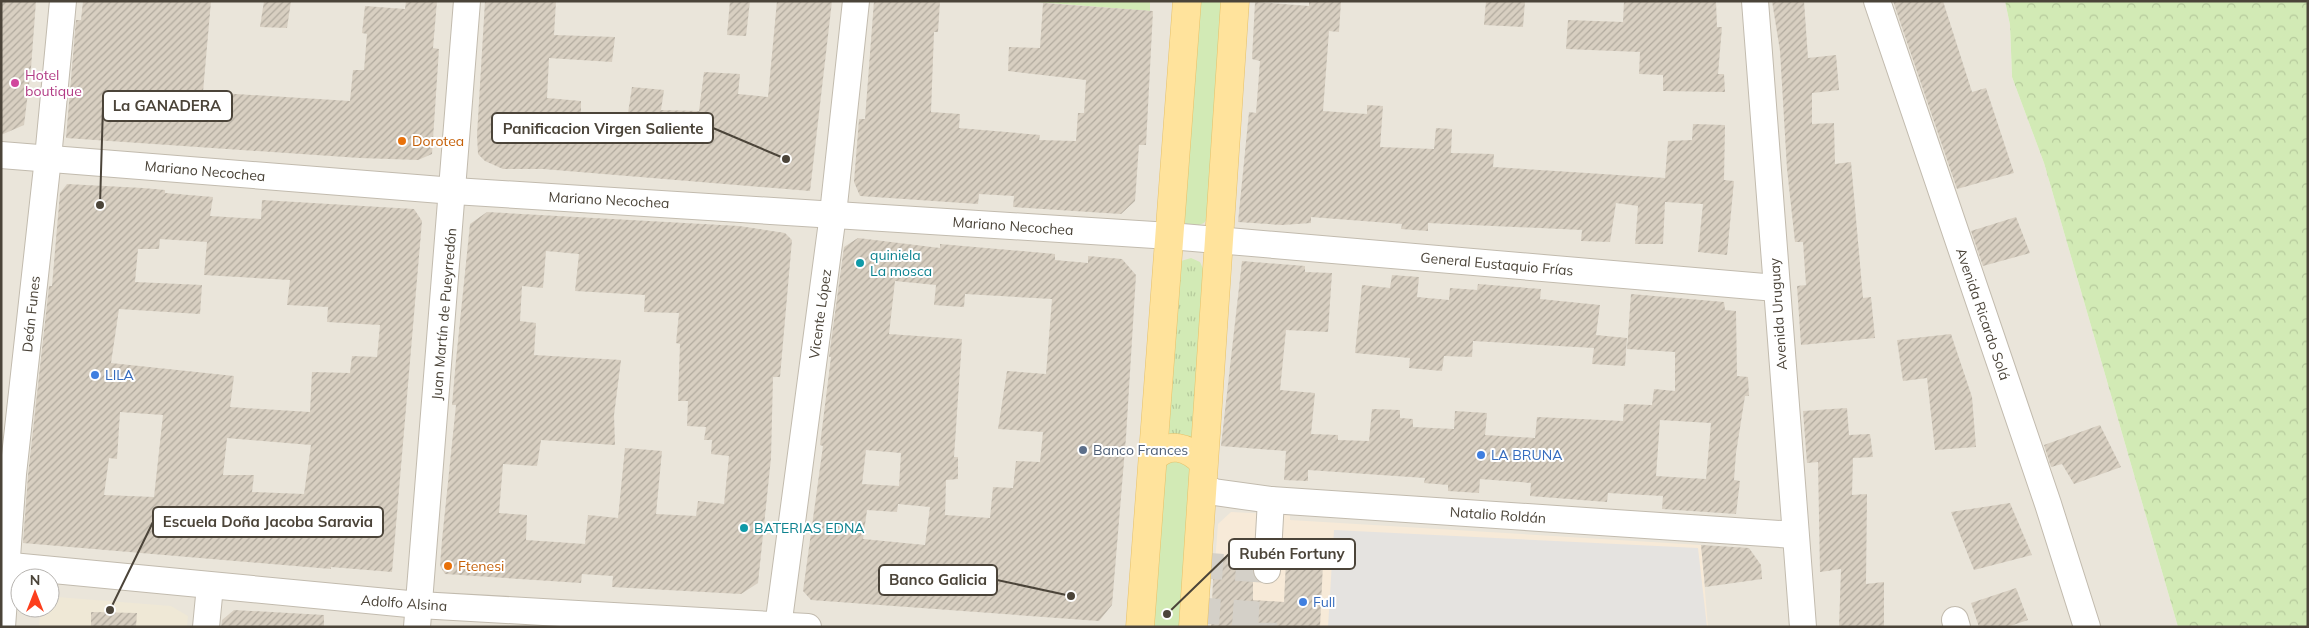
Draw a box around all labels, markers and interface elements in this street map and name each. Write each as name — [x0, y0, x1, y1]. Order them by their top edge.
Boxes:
place label: Hotel boutique — [25, 66, 82, 100]
marker: Hotel boutique — [9, 77, 21, 89]
callout: La GANADERA — [103, 91, 232, 121]
text: La GANADERA — [113, 96, 222, 115]
callout: Panificacion Virgen Saliente — [492, 113, 713, 143]
text: Panificacion Virgen Saliente — [503, 119, 703, 138]
place label: Dorotea — [412, 132, 464, 150]
marker: Dorotea — [396, 135, 408, 147]
street label: Mariano Necochea — [144, 157, 266, 185]
street label: Mariano Necochea — [548, 188, 670, 212]
street label: Mariano Necochea — [952, 213, 1074, 239]
street label: Juan Martín de Pueyrredón — [427, 227, 461, 401]
place label: quiniela La mosca — [870, 246, 932, 280]
street label: Avenida Ricardo Solá — [1952, 246, 2014, 382]
street label: General Eustaquio Frías — [1420, 248, 1574, 280]
marker: quiniela La mosca — [854, 257, 866, 269]
street label: Avenida Uruguay — [1765, 257, 1791, 371]
street label: Vicente López — [805, 268, 835, 360]
street label: Deán Funes — [18, 275, 44, 353]
place label: LILA — [105, 366, 135, 384]
marker: LILA — [89, 369, 101, 381]
place label: Banco Frances — [1093, 441, 1188, 459]
marker: Banco Frances — [1077, 444, 1089, 456]
place label: LA BRUNA — [1491, 446, 1563, 464]
marker: LA BRUNA — [1475, 449, 1487, 461]
street label: Natalio Roldán — [1449, 503, 1547, 527]
callout: Escuela Doña Jacoba Saravia — [153, 507, 383, 537]
text: Escuela Doña Jacoba Saravia — [163, 512, 373, 531]
place label: BATERIAS EDNA — [754, 519, 865, 537]
marker: BATERIAS EDNA — [738, 522, 750, 534]
callout: Rubén Fortuny — [1229, 539, 1355, 569]
text: Rubén Fortuny — [1239, 544, 1346, 563]
place label: Ftenesi — [458, 557, 504, 575]
marker: Ftenesi — [442, 560, 454, 572]
callout: Banco Galicia — [879, 565, 997, 595]
north arrow — [10, 568, 60, 618]
text: Banco Galicia — [889, 570, 987, 589]
text: N — [30, 571, 40, 589]
street label: Adolfo Alsina — [360, 591, 448, 615]
place label: Full — [1313, 593, 1335, 611]
marker: Full — [1297, 596, 1309, 608]

